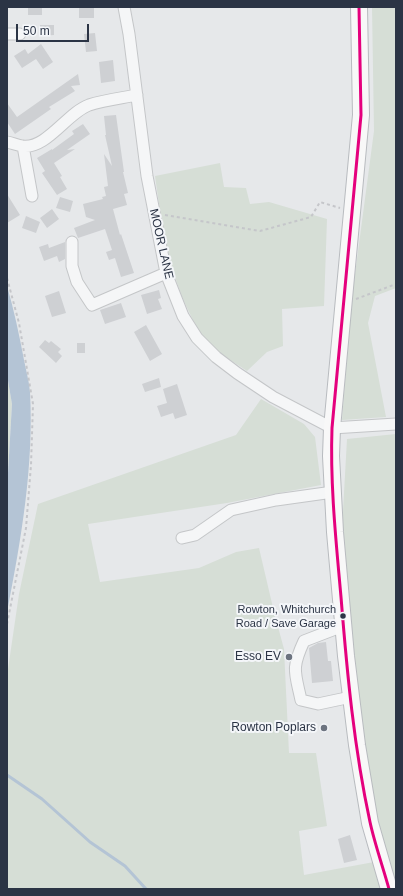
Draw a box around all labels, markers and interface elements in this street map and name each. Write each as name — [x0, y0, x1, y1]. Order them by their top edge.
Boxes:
scale bar — [18, 16, 91, 42]
text: 50 m — [23, 24, 50, 38]
street label: MOOR LANE — [146, 207, 176, 281]
place label: Rowton, Whitchurch Road / Save Garage — [236, 603, 336, 629]
marker: Rowton, Whitchurch Road / Save Garage — [338, 611, 348, 621]
place label: Esso EV — [235, 650, 281, 664]
marker: Esso EV — [284, 652, 294, 662]
place label: Rowton Poplars — [231, 721, 316, 735]
marker: Rowton Poplars — [319, 723, 329, 733]

